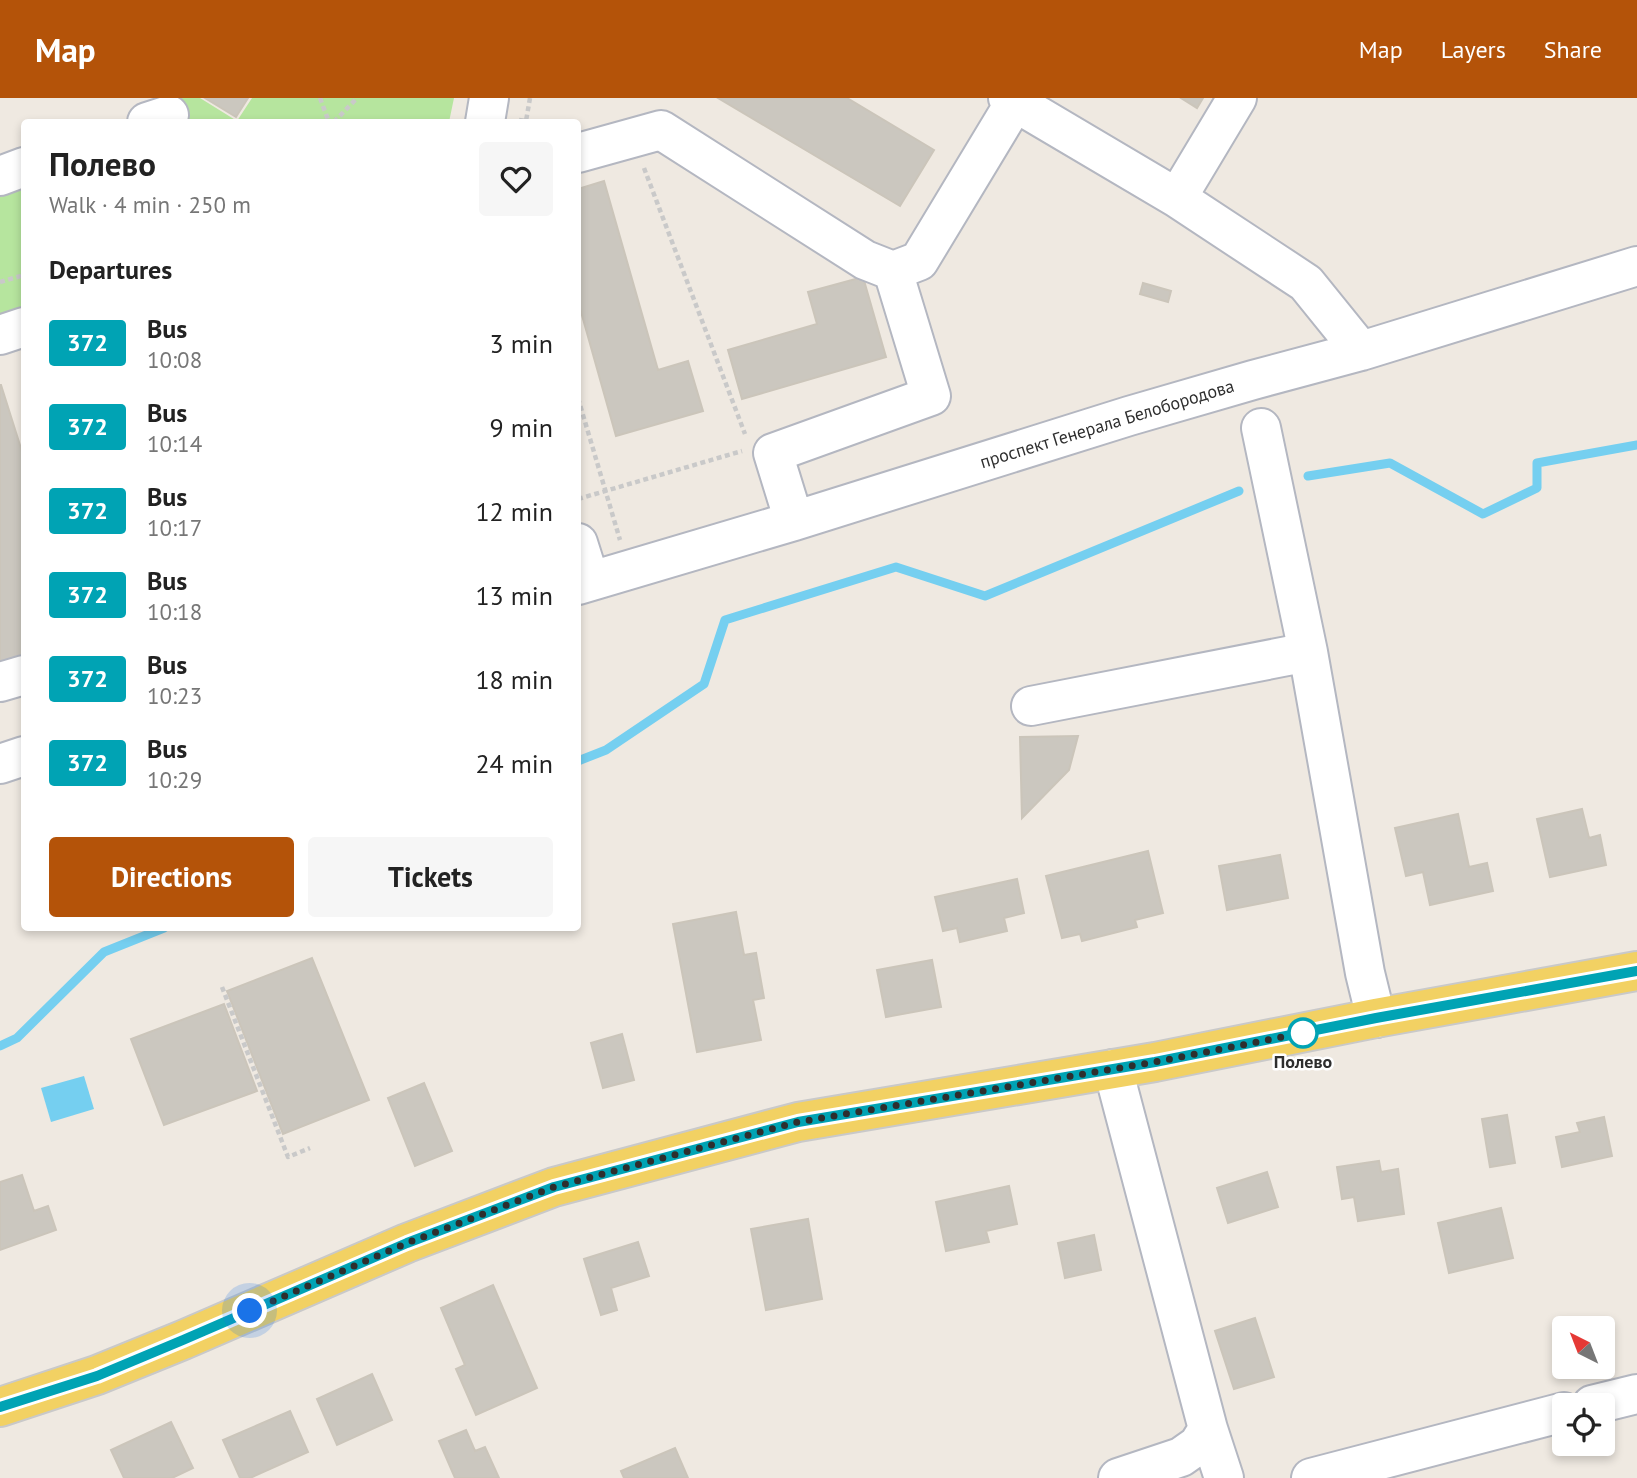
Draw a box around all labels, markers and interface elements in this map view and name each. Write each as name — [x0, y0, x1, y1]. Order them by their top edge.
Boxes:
text: Map — [35, 28, 96, 71]
text: Map — [1359, 34, 1403, 65]
text: Layers — [1441, 34, 1506, 65]
text: Share — [1544, 34, 1602, 65]
text: Полево — [49, 142, 156, 185]
button: heart — [479, 142, 553, 216]
text: Walk · 4 min · 250 m — [49, 190, 251, 219]
text: Departures — [49, 253, 172, 286]
text: Bus — [147, 312, 187, 345]
text: 372 — [67, 327, 108, 358]
text: 3 min — [490, 327, 553, 360]
text: 10:08 — [147, 345, 202, 374]
street label: проспект Генерала Белобородова — [977, 374, 1237, 473]
text: Bus — [147, 396, 187, 429]
text: 372 — [67, 411, 108, 442]
text: 9 min — [490, 411, 553, 444]
text: 10:14 — [147, 429, 202, 458]
text: Bus — [147, 480, 187, 513]
text: 372 — [67, 495, 108, 526]
text: 12 min — [475, 495, 553, 528]
text: 10:17 — [147, 513, 202, 542]
text: Bus — [147, 564, 187, 597]
text: 372 — [67, 579, 108, 610]
text: 13 min — [475, 579, 553, 612]
text: 10:18 — [147, 597, 202, 626]
text: Bus — [147, 648, 187, 681]
text: 372 — [67, 663, 108, 694]
text: 18 min — [475, 663, 553, 696]
text: 10:23 — [147, 681, 202, 710]
text: Bus — [147, 732, 187, 765]
text: 372 — [67, 747, 108, 778]
text: 24 min — [475, 747, 553, 780]
text: 10:29 — [147, 765, 202, 794]
button: Directions — [49, 837, 294, 917]
button: Tickets — [308, 837, 553, 917]
marker: Полево — [1288, 1018, 1318, 1048]
place label: Полево — [1274, 1050, 1332, 1073]
your location — [232, 1293, 267, 1328]
north arrow — [1552, 1316, 1615, 1379]
map controls — [1552, 1316, 1615, 1456]
button: locate — [1552, 1393, 1615, 1456]

